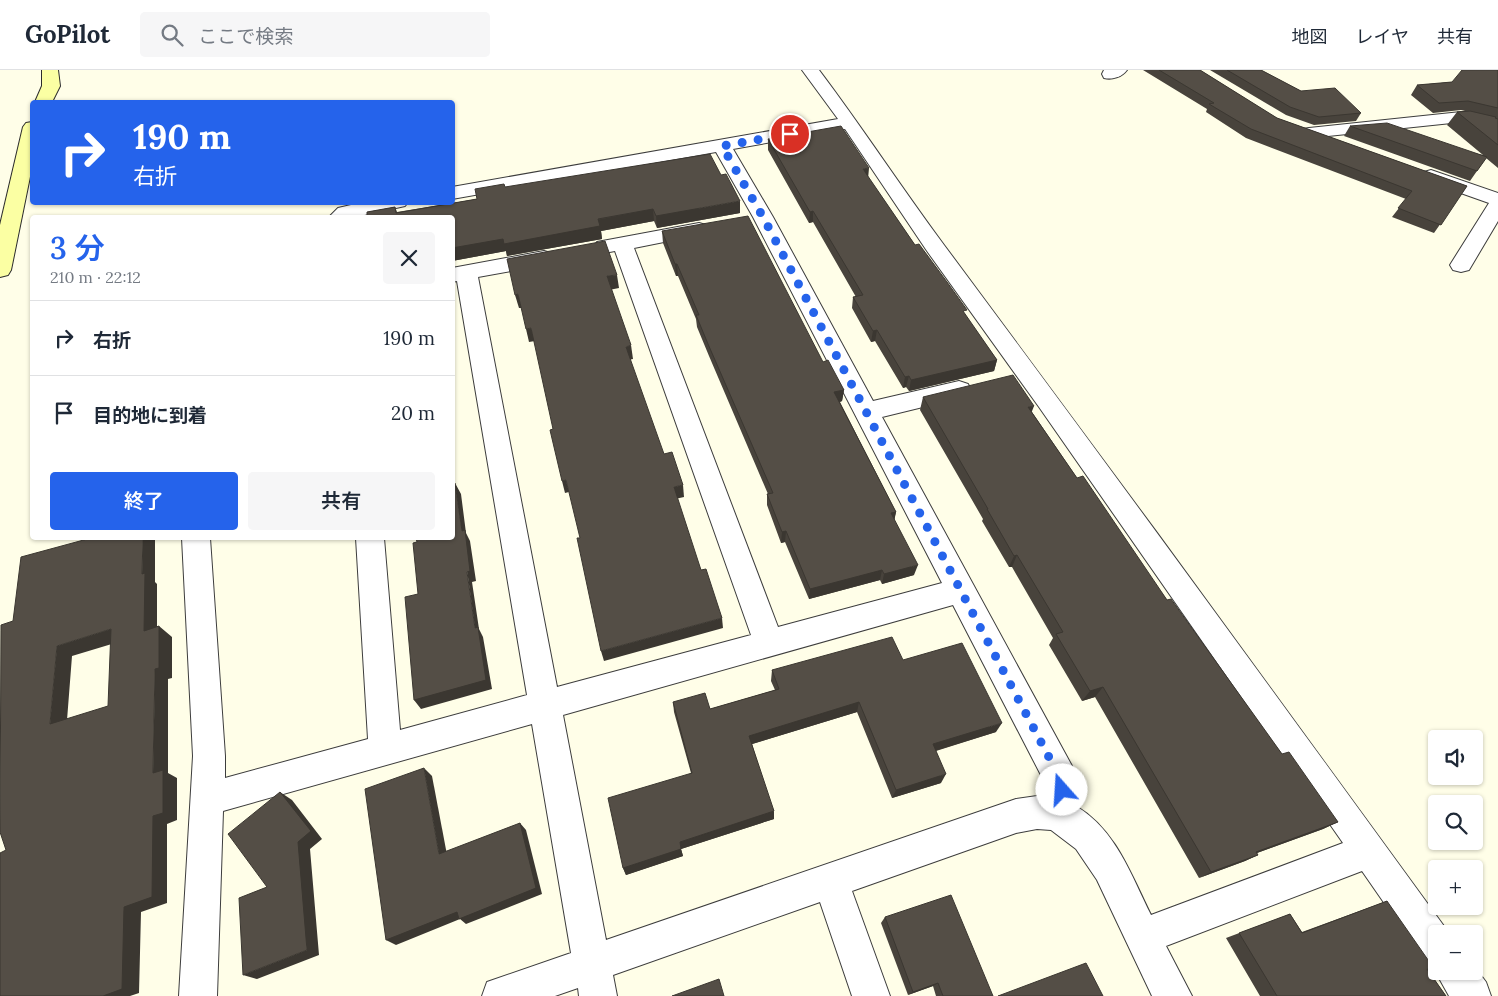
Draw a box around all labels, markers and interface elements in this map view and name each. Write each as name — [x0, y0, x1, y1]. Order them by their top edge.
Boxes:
search box — [140, 12, 490, 57]
text: GoPilot — [25, 19, 110, 50]
icon: search — [158, 21, 186, 49]
text: ここで検索 — [198, 24, 293, 48]
text: 地図 — [1292, 25, 1328, 48]
text: レイヤ — [1356, 25, 1409, 48]
text: 共有 — [1437, 25, 1473, 48]
pin — [769, 113, 811, 155]
text: 190 m — [133, 114, 231, 159]
icon: right — [50, 120, 115, 185]
icon: arrive — [776, 120, 804, 148]
text: 右折 — [133, 162, 177, 190]
text: 3 分 — [50, 229, 105, 267]
button: close — [383, 232, 435, 284]
text: 210 m · 22:12 — [50, 267, 141, 287]
icon: right — [50, 324, 78, 352]
text: 190 m — [383, 326, 435, 350]
text: 右折 — [93, 328, 131, 352]
icon: arrive — [50, 399, 78, 427]
text: 20 m — [391, 401, 435, 425]
text: 目的地に到着 — [93, 403, 207, 427]
button: 終了 — [50, 472, 238, 530]
button: 共有 — [248, 472, 435, 530]
map controls — [1428, 730, 1483, 980]
button: sound — [1428, 730, 1483, 785]
position arrow — [1035, 763, 1087, 815]
button: search — [1428, 795, 1483, 850]
button: + — [1428, 860, 1483, 915]
button: − — [1428, 925, 1483, 980]

